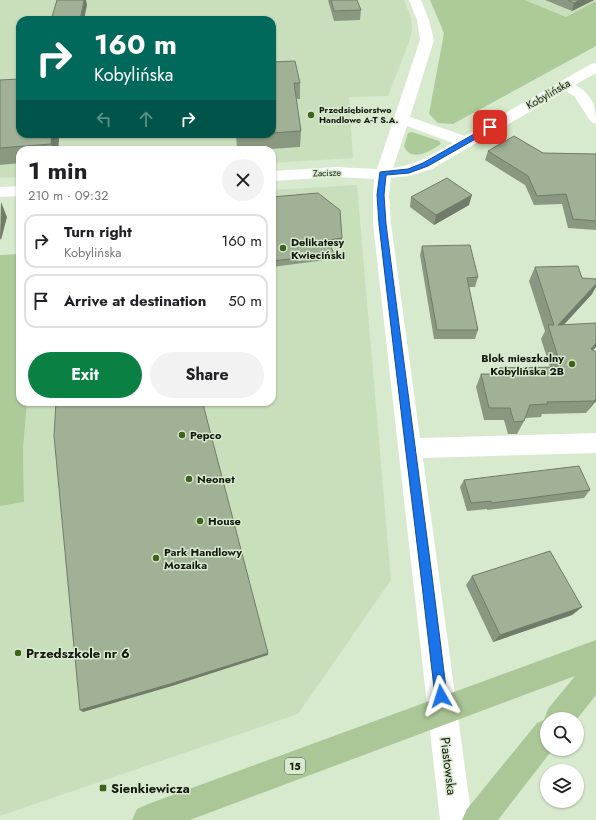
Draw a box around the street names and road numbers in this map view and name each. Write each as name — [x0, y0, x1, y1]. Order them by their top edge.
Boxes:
street label: Kobylińska — [523, 75, 573, 113]
street label: Zacisze — [313, 166, 342, 179]
street label: Piastowska — [436, 736, 461, 796]
road number: 15 — [285, 758, 305, 774]

